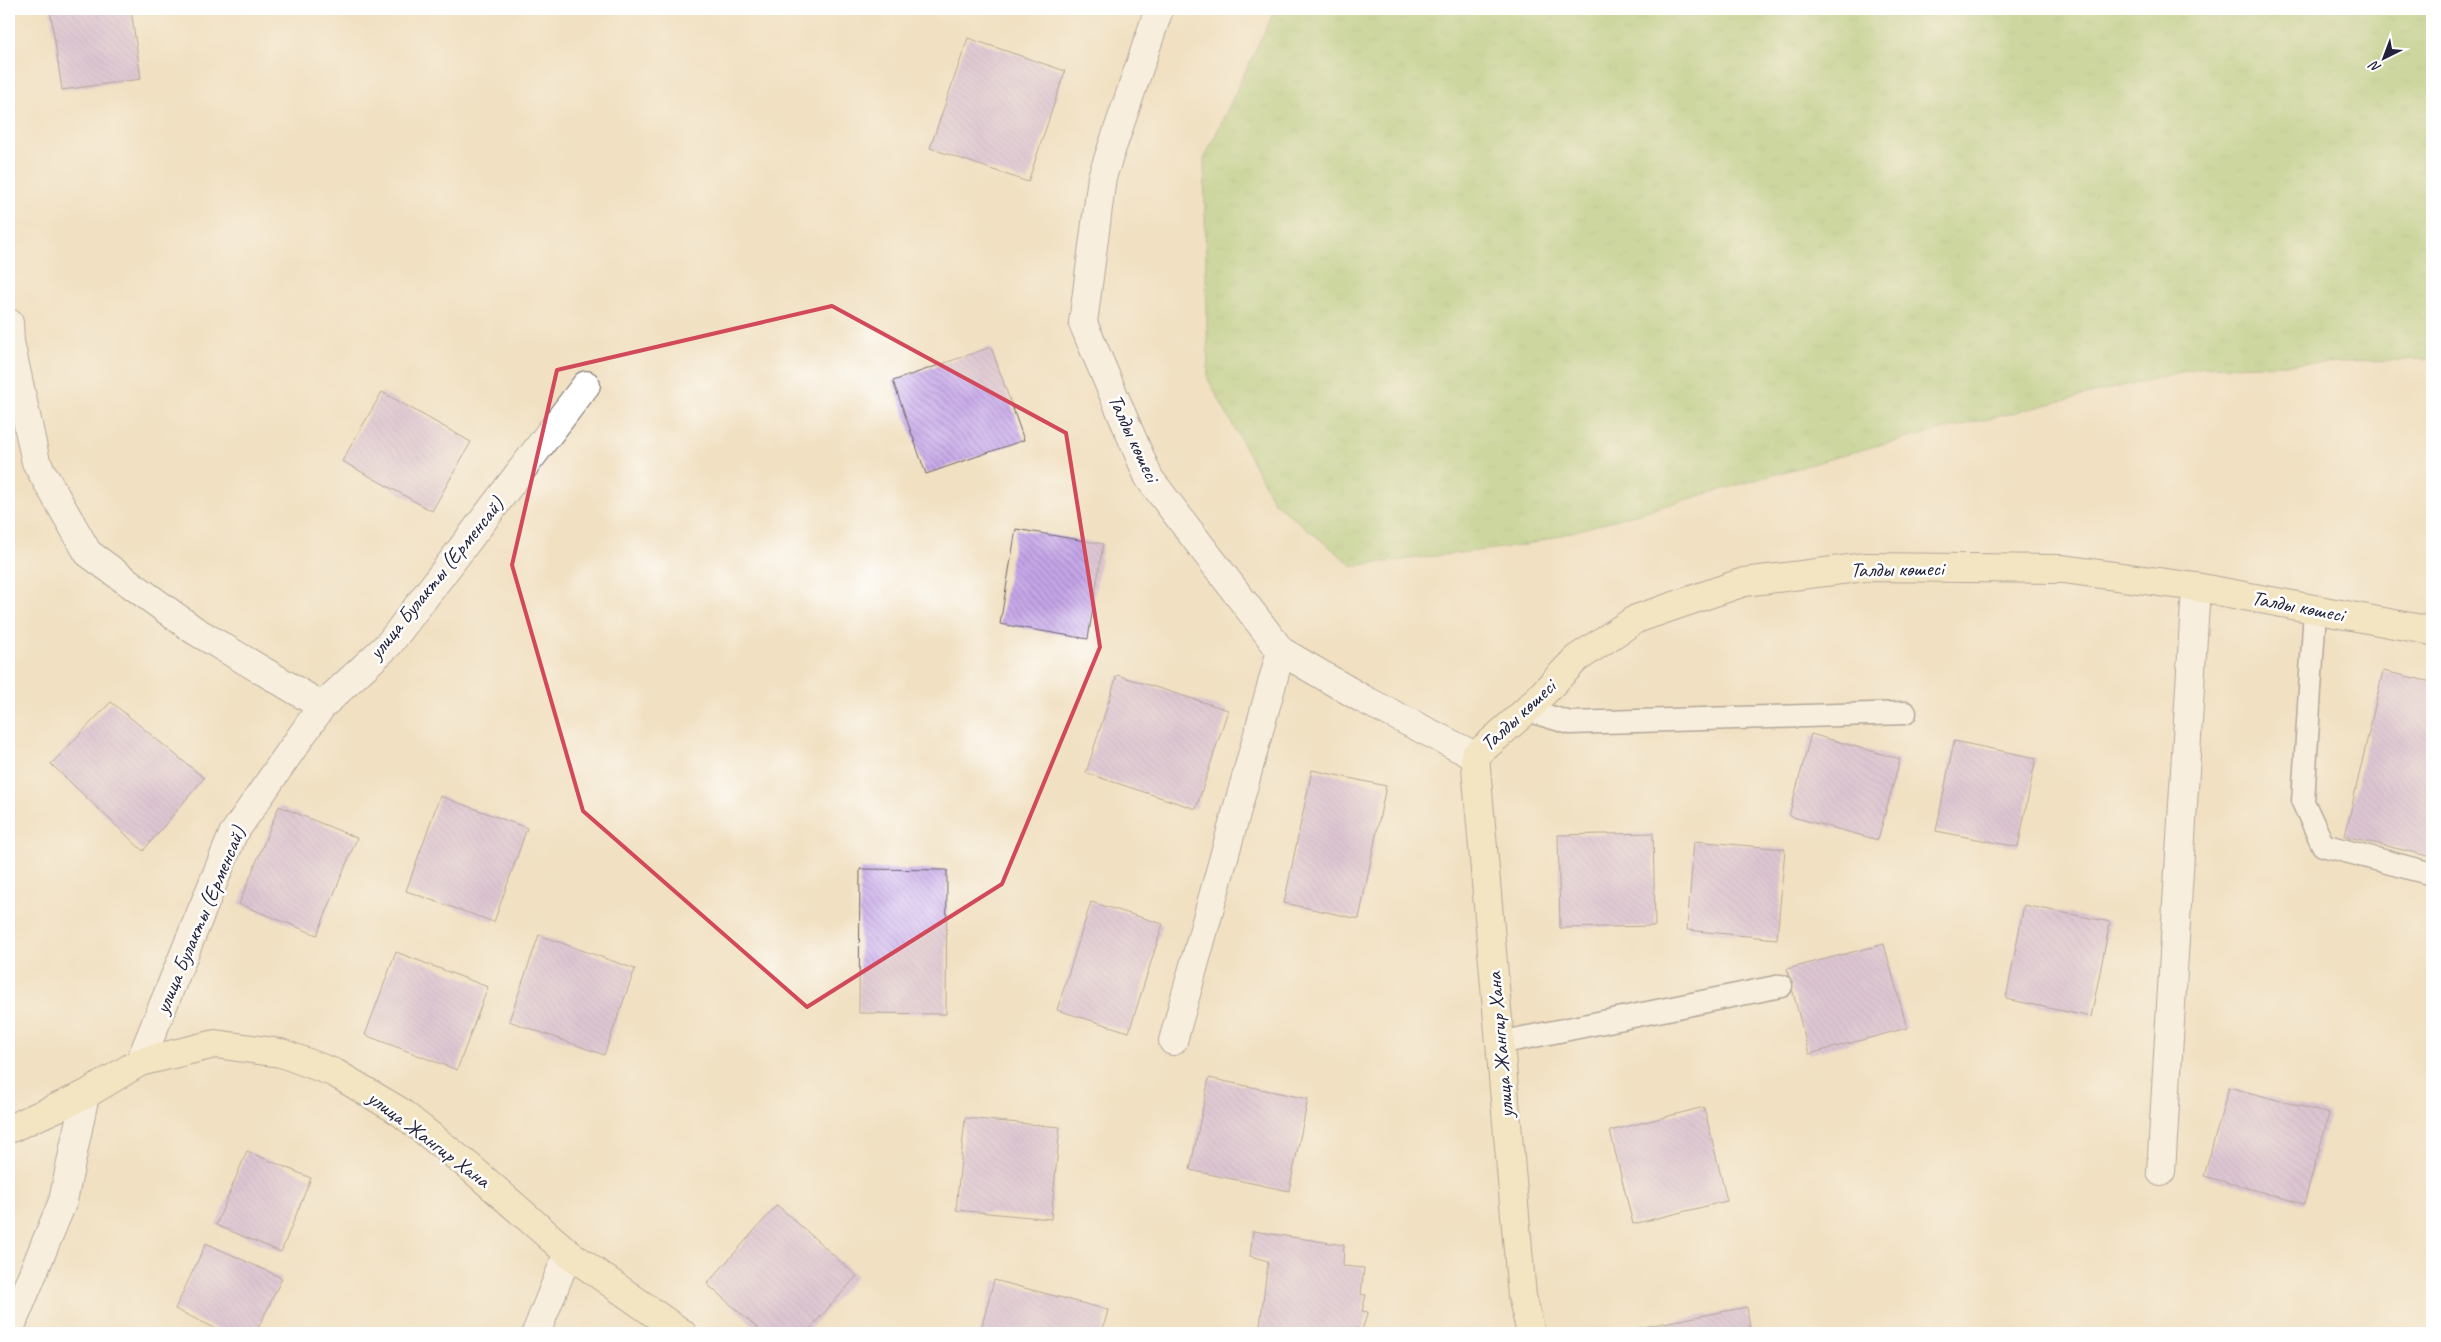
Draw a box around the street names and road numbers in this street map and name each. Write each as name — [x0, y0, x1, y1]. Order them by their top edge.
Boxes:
street label: Талды көшесі — [1102, 390, 1167, 489]
street label: улица Булакты (Ерменсай) — [361, 491, 510, 666]
street label: Талды көшесі — [1850, 555, 1947, 583]
street label: Талды көшесі — [2250, 584, 2349, 628]
street label: Талды көшесі — [1475, 672, 1563, 756]
street label: улица Булакты (Ерменсай) — [148, 822, 252, 1019]
street label: улица Жангир Хана — [1481, 969, 1520, 1121]
street label: улица Жангир Хана — [361, 1083, 497, 1195]

